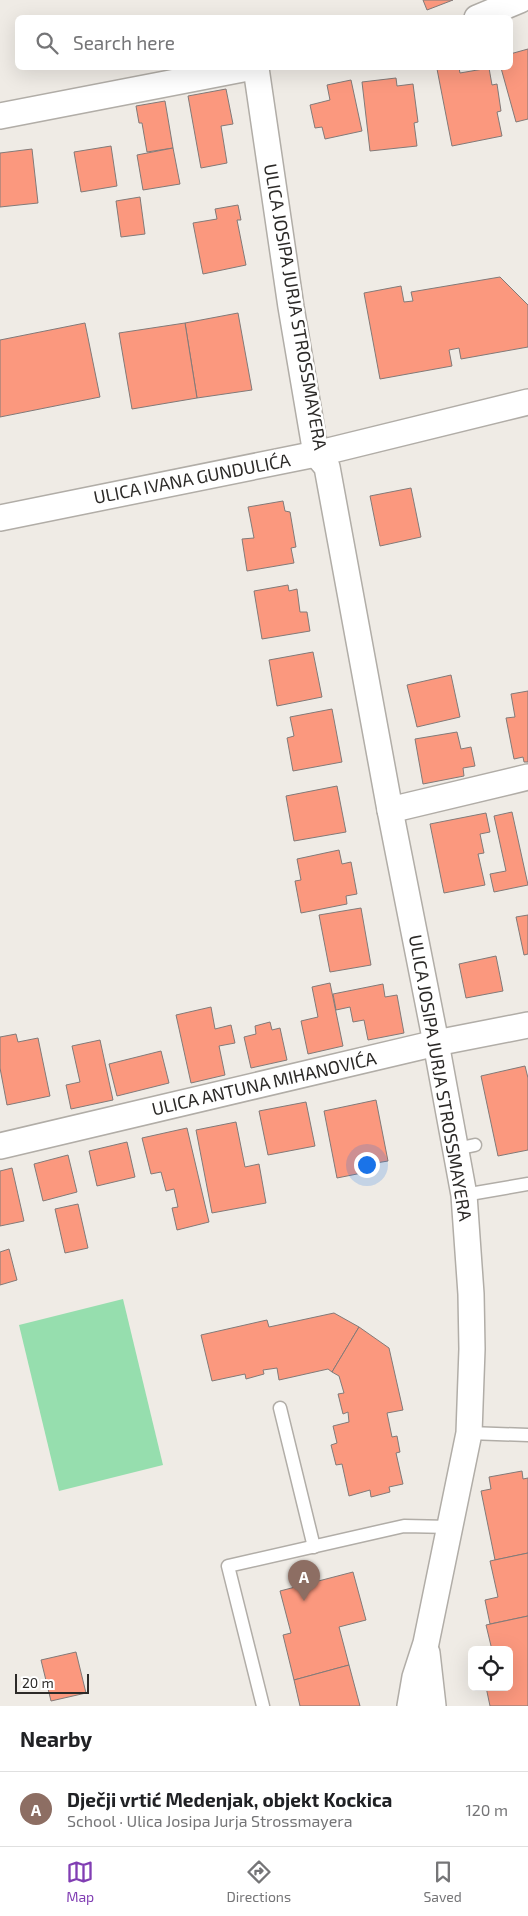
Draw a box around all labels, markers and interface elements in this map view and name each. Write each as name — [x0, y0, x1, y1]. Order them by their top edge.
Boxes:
search box — [15, 15, 513, 70]
icon: search — [33, 29, 61, 57]
text: Search here — [73, 31, 175, 54]
street label: ULICA JOSIPA JURJA STROSSMAYERA — [260, 162, 332, 453]
street label: ULICA IVANA GUNDULIĆA — [92, 448, 293, 508]
street label: ULICA JOSIPA JURJA STROSSMAYERA — [405, 933, 477, 1224]
street label: ULICA ANTUNA MIHANOVIĆA — [149, 1046, 379, 1120]
your location — [354, 1152, 380, 1178]
pin: A — [288, 1560, 320, 1601]
map controls — [468, 1646, 513, 1691]
button: locate — [468, 1646, 513, 1691]
scale bar — [15, 1671, 89, 1694]
text: 20 m — [22, 1674, 54, 1691]
text: Nearby — [20, 1726, 92, 1751]
text: Dječji vrtić Medenjak, objekt Kockica — [67, 1788, 392, 1811]
text: A — [31, 1800, 41, 1819]
text: 120 m — [465, 1800, 508, 1819]
text: School · Ulica Josipa Jurja Strossmayera — [67, 1811, 353, 1830]
tab: Map — [66, 1858, 94, 1905]
tab: Directions — [227, 1858, 291, 1905]
tab: Saved — [423, 1858, 462, 1905]

